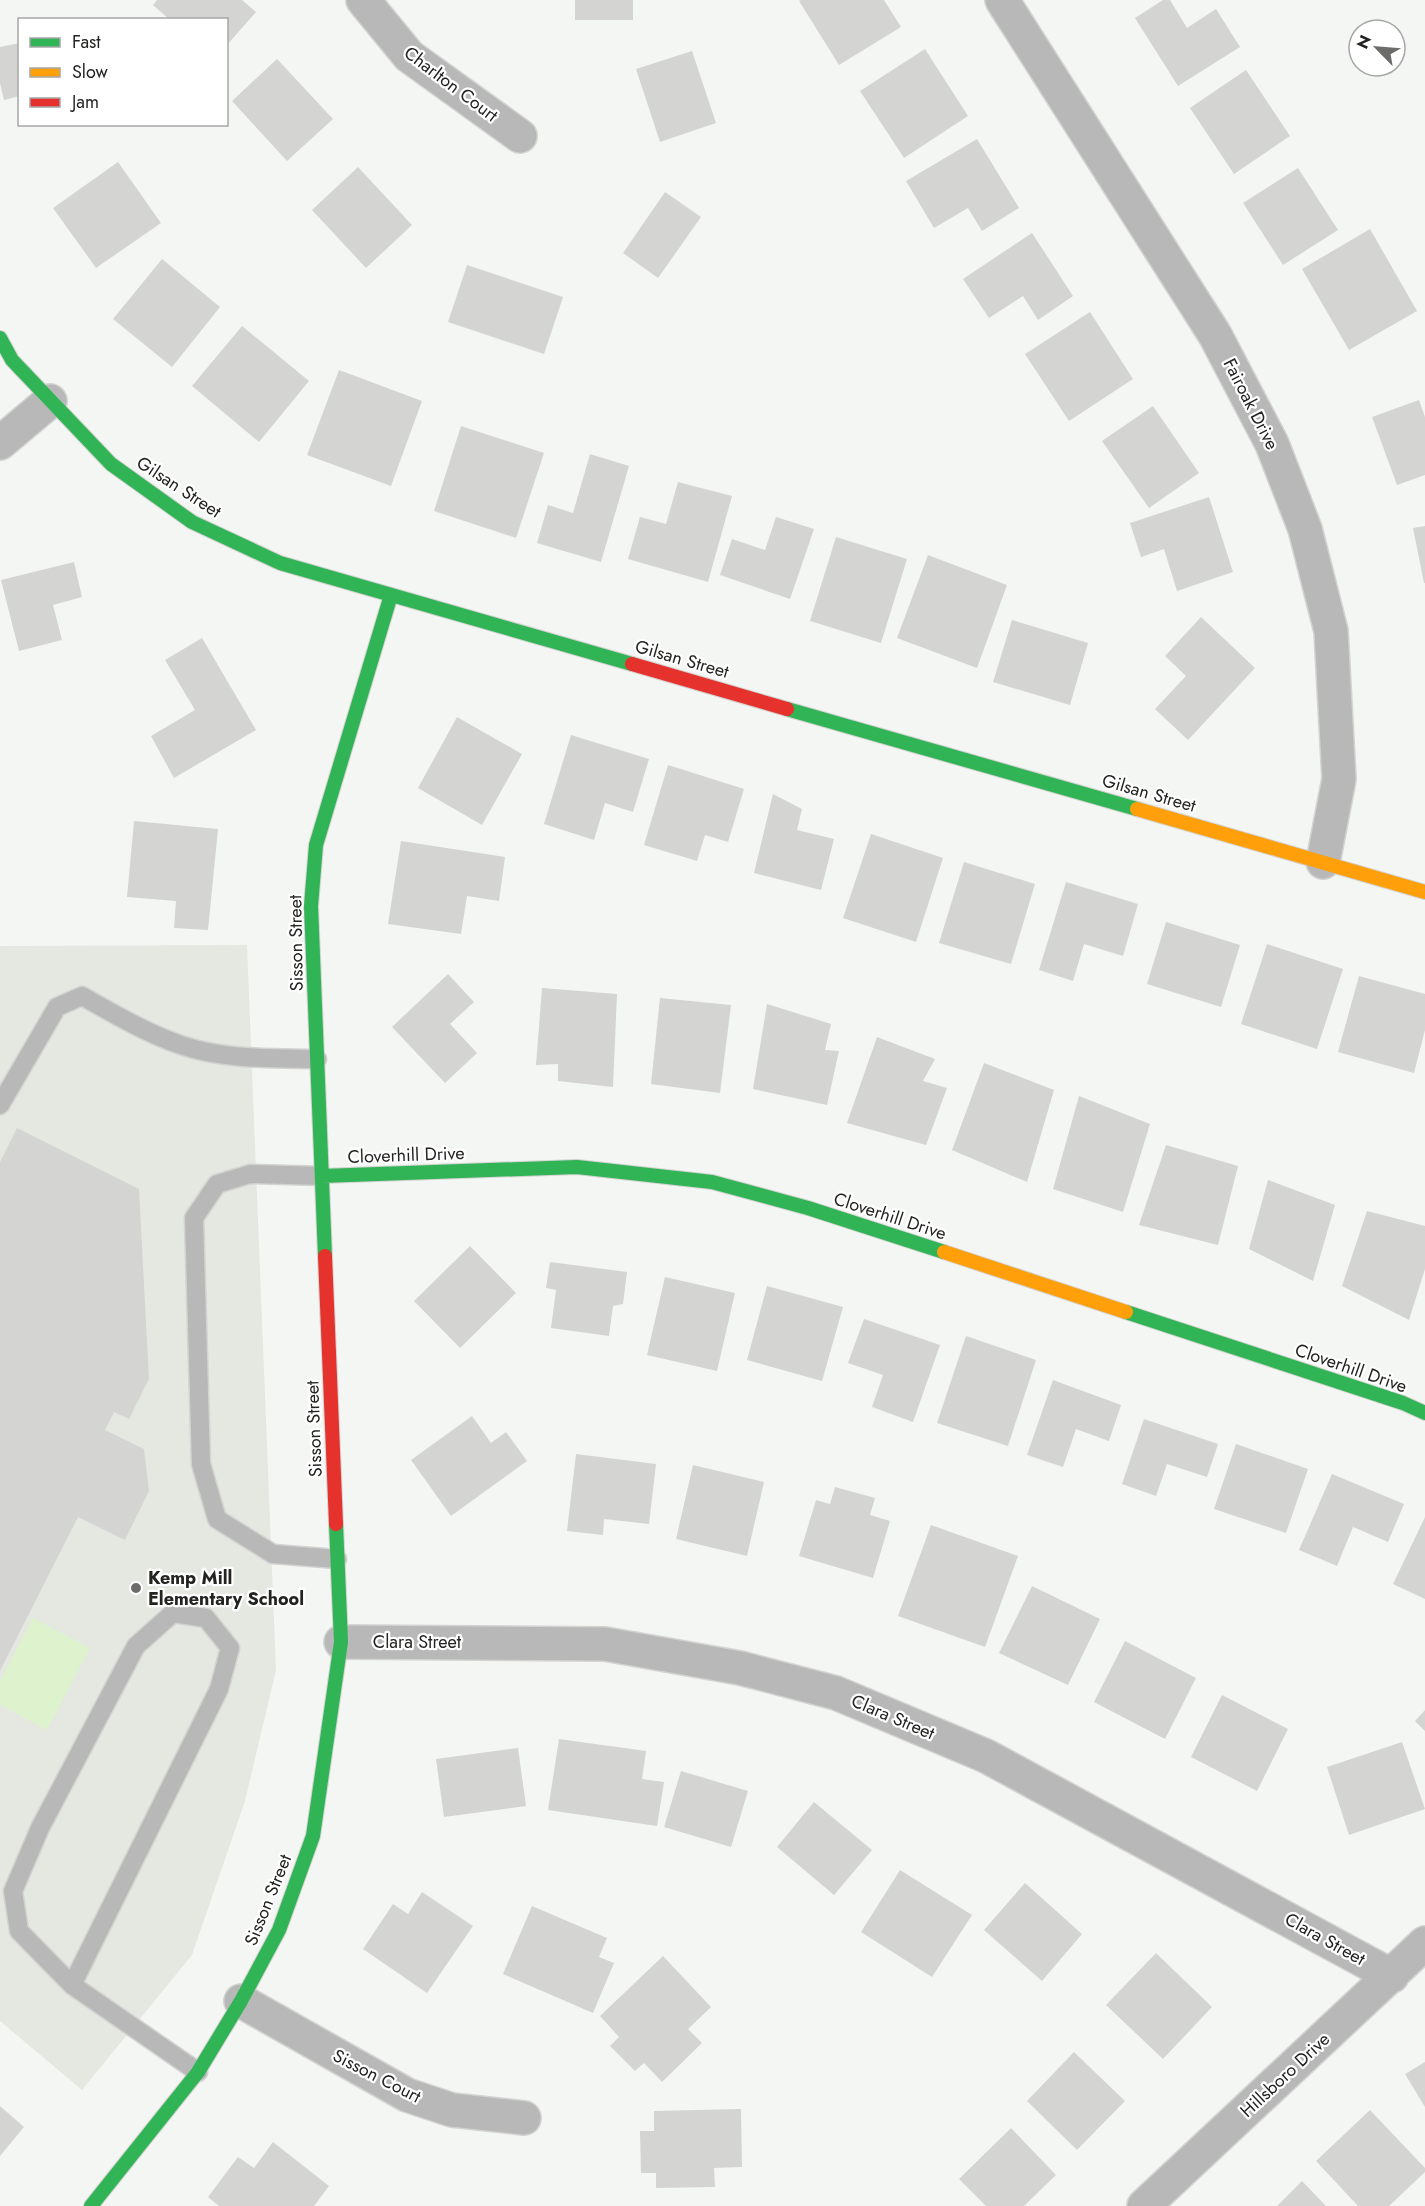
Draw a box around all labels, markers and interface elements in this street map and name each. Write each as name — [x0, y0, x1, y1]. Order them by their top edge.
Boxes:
legend — [18, 18, 228, 126]
north arrow — [1347, 18, 1407, 78]
text: Fast — [72, 29, 101, 55]
text: N — [1351, 31, 1377, 52]
street label: Charlton Court — [399, 40, 504, 128]
text: Slow — [72, 59, 109, 85]
text: Jam — [70, 89, 99, 115]
street label: Fairoak Drive — [1217, 354, 1285, 454]
street label: Gilsan Street — [131, 450, 227, 525]
street label: Gilsan Street — [632, 633, 733, 685]
street label: Gilsan Street — [1099, 767, 1200, 819]
street label: Sisson Street — [282, 894, 310, 992]
street label: Cloverhill Drive — [347, 1140, 465, 1170]
street label: Cloverhill Drive — [830, 1186, 950, 1246]
street label: Cloverhill Drive — [1291, 1337, 1411, 1399]
street label: Sisson Street — [299, 1380, 329, 1478]
place label: Kemp Mill Elementary School — [148, 1565, 304, 1612]
marker: Kemp Mill Elementary School — [129, 1581, 143, 1595]
street label: Clara Street — [373, 1629, 462, 1655]
street label: Clara Street — [847, 1688, 939, 1746]
street label: Sisson Street — [238, 1850, 298, 1950]
street label: Clara Street — [1280, 1906, 1371, 1972]
street label: Hillsboro Drive — [1234, 2027, 1336, 2123]
street label: Sisson Court — [328, 2043, 426, 2110]

